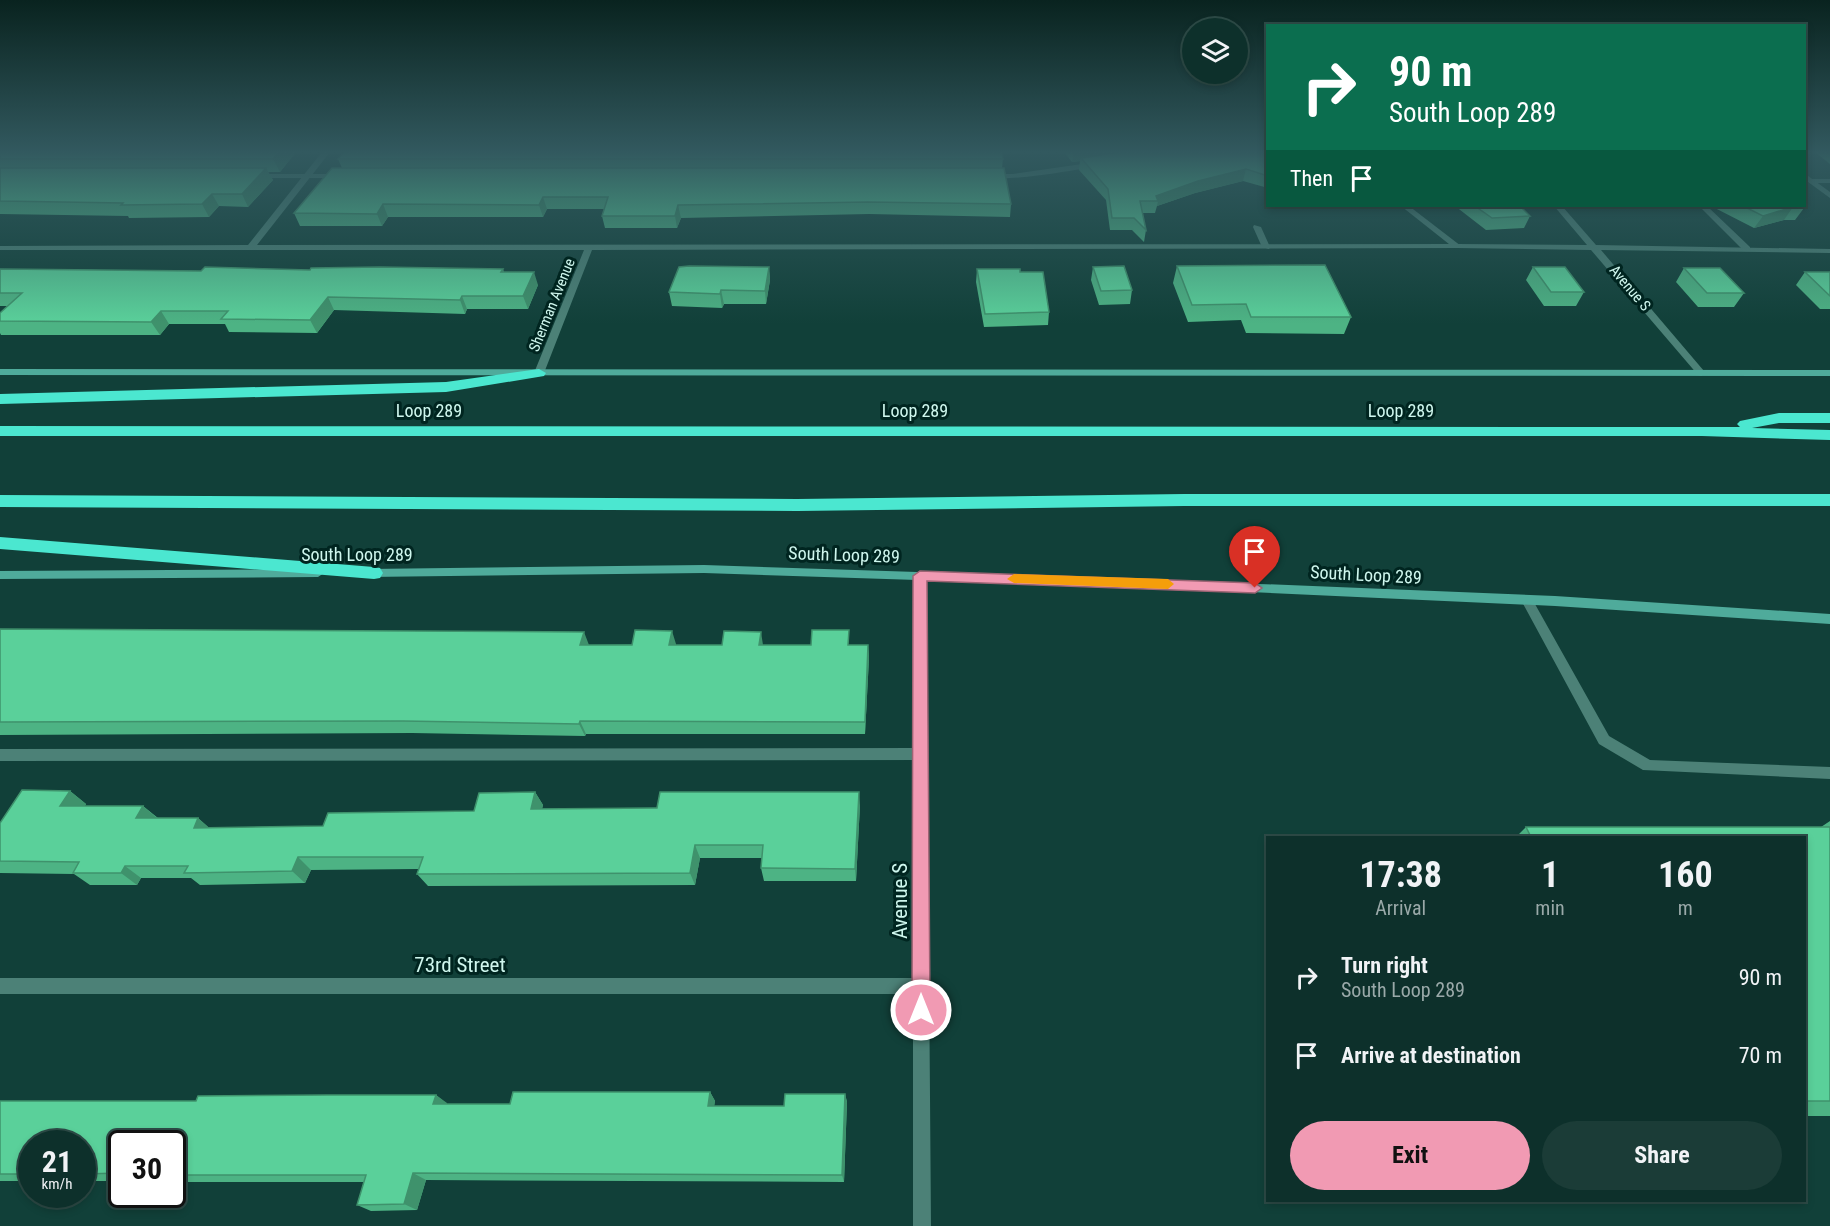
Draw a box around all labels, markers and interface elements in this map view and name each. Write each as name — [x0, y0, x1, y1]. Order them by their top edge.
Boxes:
map controls — [1182, 18, 1248, 84]
button: layers — [1182, 18, 1248, 84]
text: 90 m — [1389, 47, 1472, 96]
icon: right — [1290, 48, 1368, 126]
text: South Loop 289 — [1389, 97, 1556, 129]
icon: arrive — [1345, 162, 1378, 195]
text: Then — [1290, 166, 1333, 191]
street label: Sherman Avenue — [525, 256, 579, 354]
street label: Avenue S — [1606, 261, 1655, 315]
street label: Loop 289 — [396, 400, 462, 421]
street label: Loop 289 — [882, 400, 948, 421]
street label: Loop 289 — [1368, 400, 1434, 421]
pin — [1229, 526, 1280, 588]
icon: arrive — [1238, 535, 1271, 568]
street label: South Loop 289 — [788, 542, 900, 567]
street label: South Loop 289 — [301, 544, 413, 565]
street label: South Loop 289 — [1310, 561, 1422, 588]
text: 17:38 — [1359, 854, 1442, 896]
text: 1 — [1541, 854, 1559, 896]
text: 160 — [1658, 854, 1713, 896]
street label: Avenue S — [888, 863, 912, 939]
text: Arrival — [1375, 896, 1426, 920]
text: min — [1535, 896, 1565, 920]
text: m — [1678, 896, 1693, 920]
street label: 73rd Street — [414, 953, 506, 977]
text: Turn right — [1341, 953, 1428, 978]
icon: right — [1290, 961, 1323, 994]
text: 90 m — [1739, 965, 1782, 990]
position arrow — [889, 978, 953, 1042]
text: South Loop 289 — [1341, 978, 1465, 1002]
icon: arrive — [1290, 1039, 1323, 1072]
text: Arrive at destination — [1341, 1043, 1521, 1068]
text: 70 m — [1739, 1043, 1782, 1068]
button: Exit — [1290, 1121, 1530, 1190]
button: Share — [1542, 1121, 1782, 1190]
speed limit sign: 30 — [108, 1130, 186, 1208]
text: 21 — [42, 1144, 72, 1179]
text: km/h — [42, 1175, 72, 1193]

